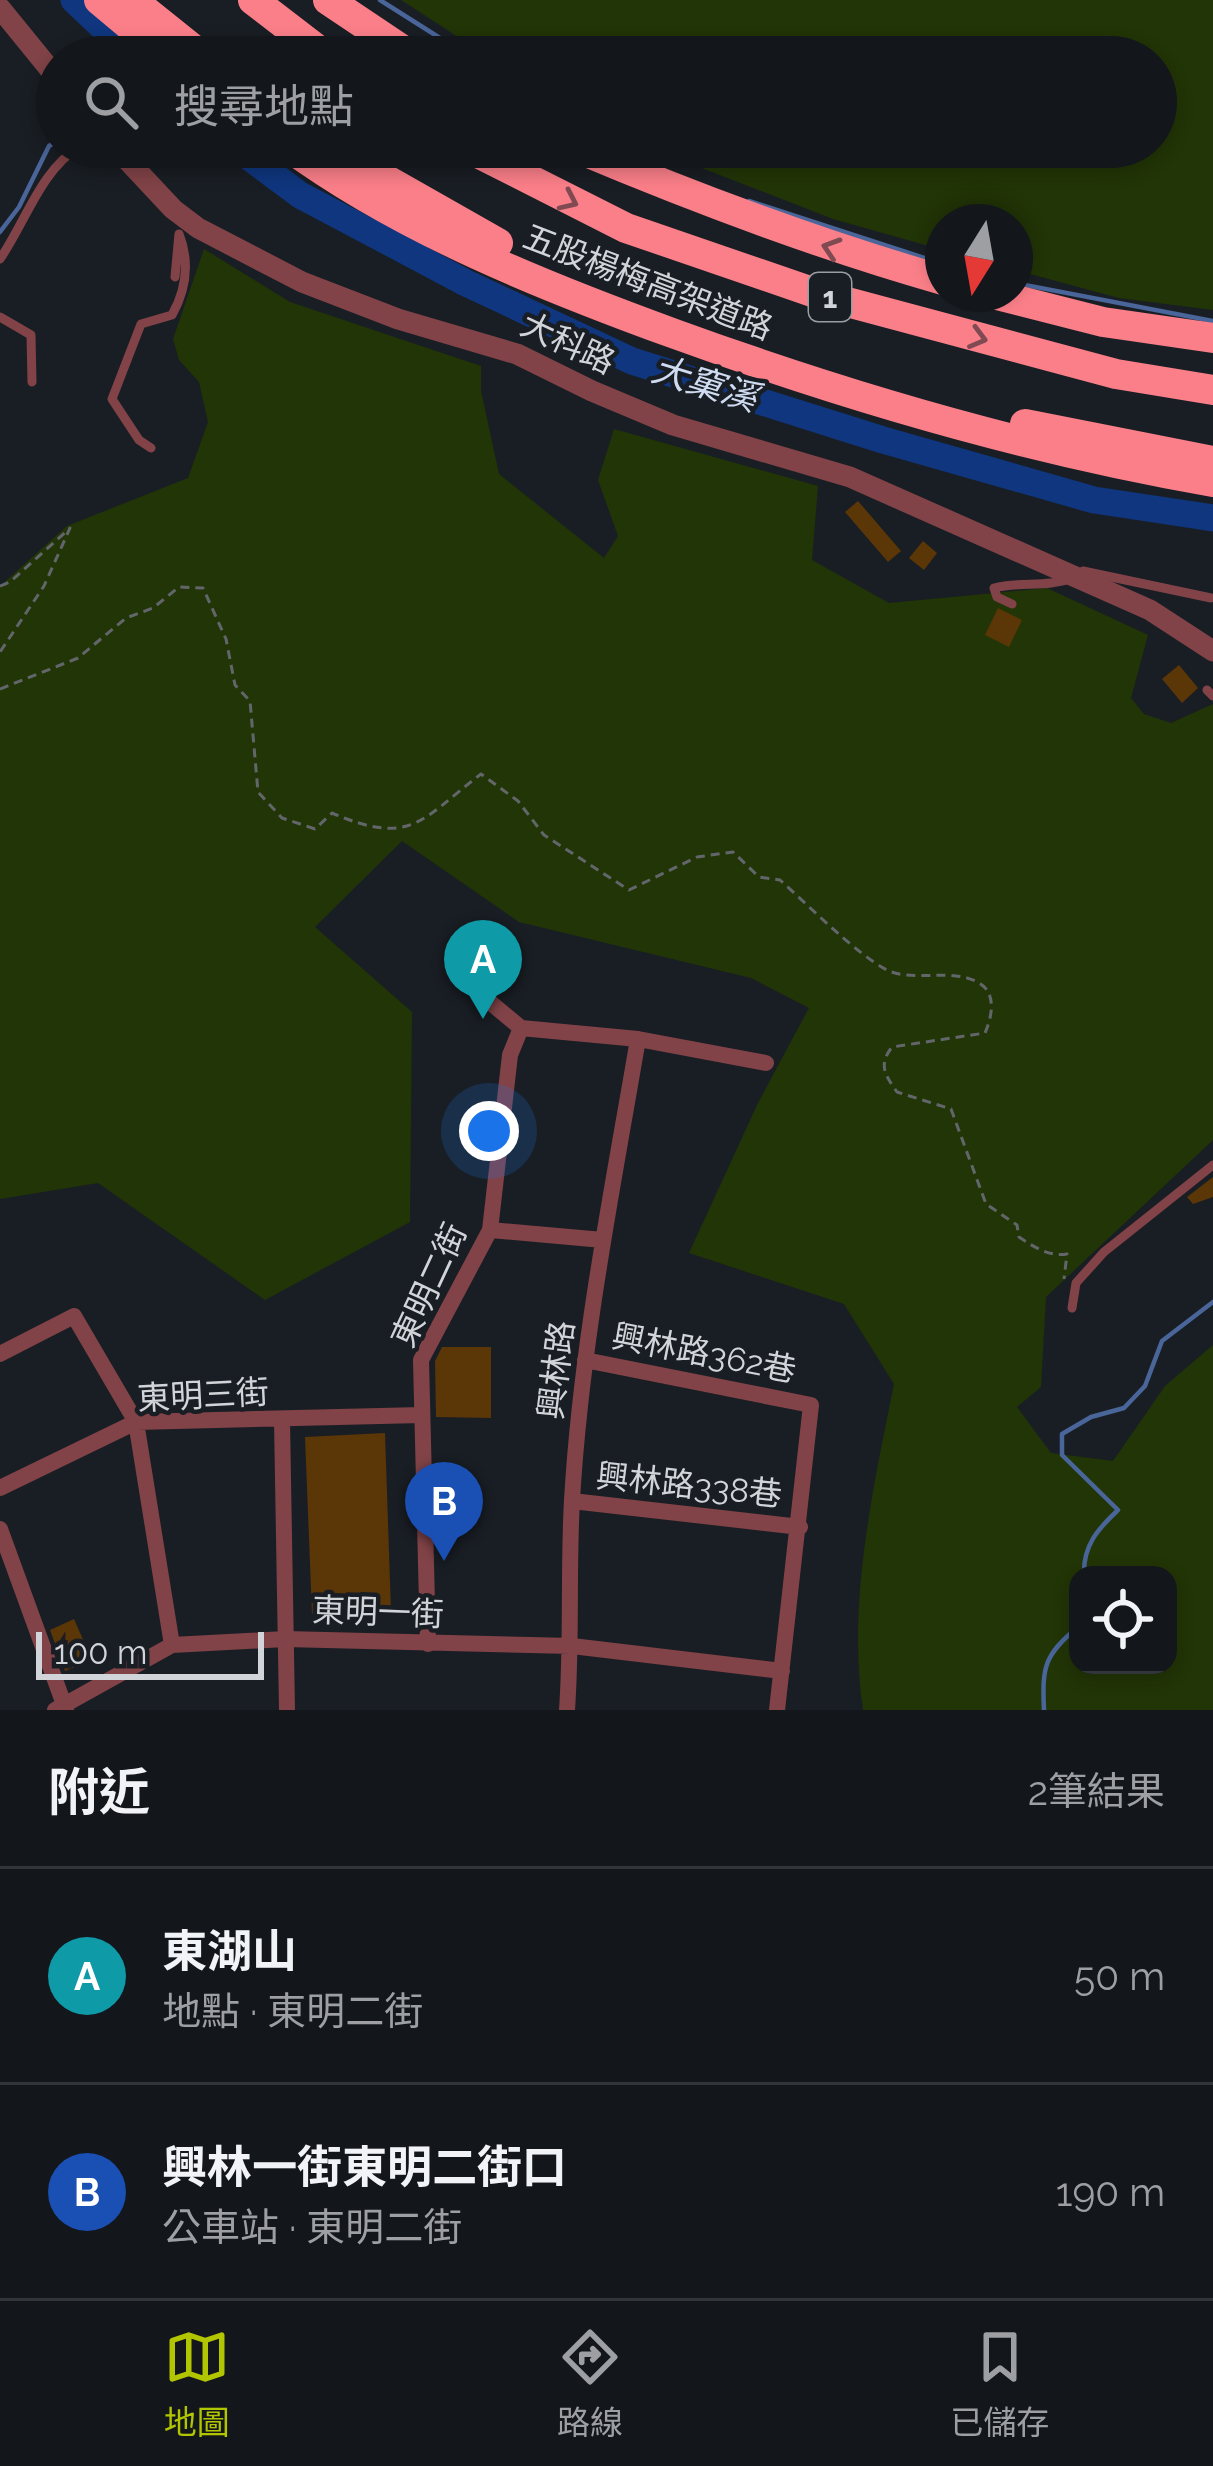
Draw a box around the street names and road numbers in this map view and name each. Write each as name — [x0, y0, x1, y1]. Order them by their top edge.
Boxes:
street label: 五股楊梅高架道路 — [518, 216, 778, 348]
road number: 1 — [809, 273, 851, 321]
street label: 大科路 — [515, 304, 621, 382]
street label: 東明二街 — [383, 1217, 475, 1353]
street label: 興林路362巷 — [609, 1316, 799, 1390]
street label: 興林路 — [531, 1318, 581, 1422]
street label: 東明三街 — [136, 1372, 270, 1418]
street label: 興林路338巷 — [594, 1456, 784, 1514]
street label: 東明一街 — [311, 1590, 445, 1634]

